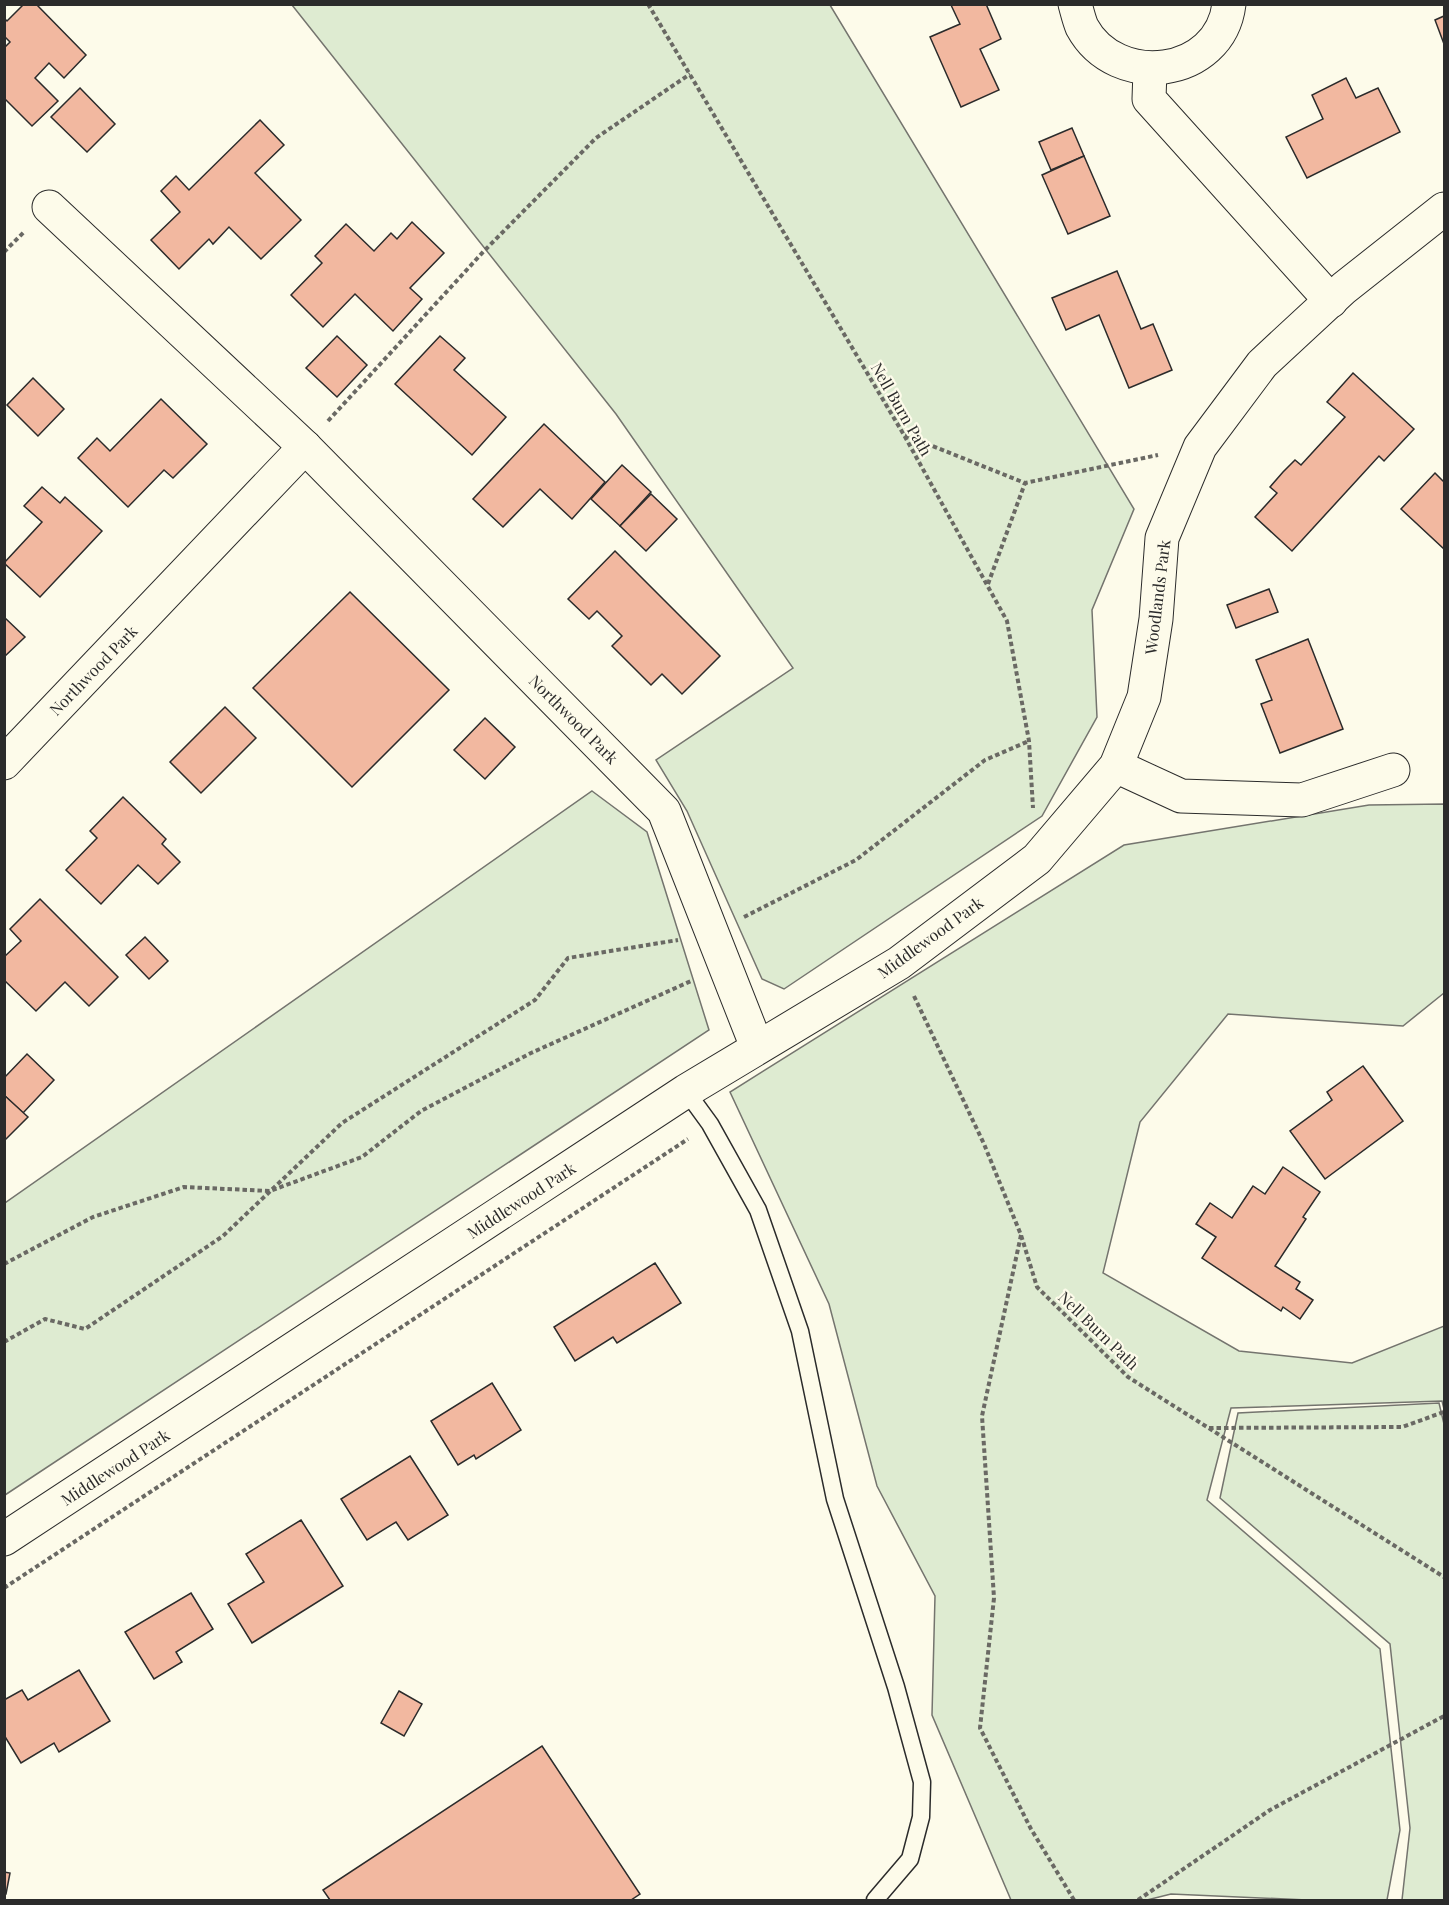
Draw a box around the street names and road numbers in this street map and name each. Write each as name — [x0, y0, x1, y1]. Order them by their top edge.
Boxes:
street label: Nell Burn Path — [867, 359, 938, 460]
street label: Woodlands Park — [1139, 538, 1174, 657]
street label: Northwood Park — [45, 620, 142, 720]
street label: Northwood Park — [525, 670, 623, 768]
street label: Middlewood Park — [873, 892, 987, 982]
street label: Middlewood Park — [463, 1157, 579, 1243]
street label: Nell Burn Path — [1054, 1286, 1144, 1374]
street label: Middlewood Park — [57, 1424, 173, 1510]

